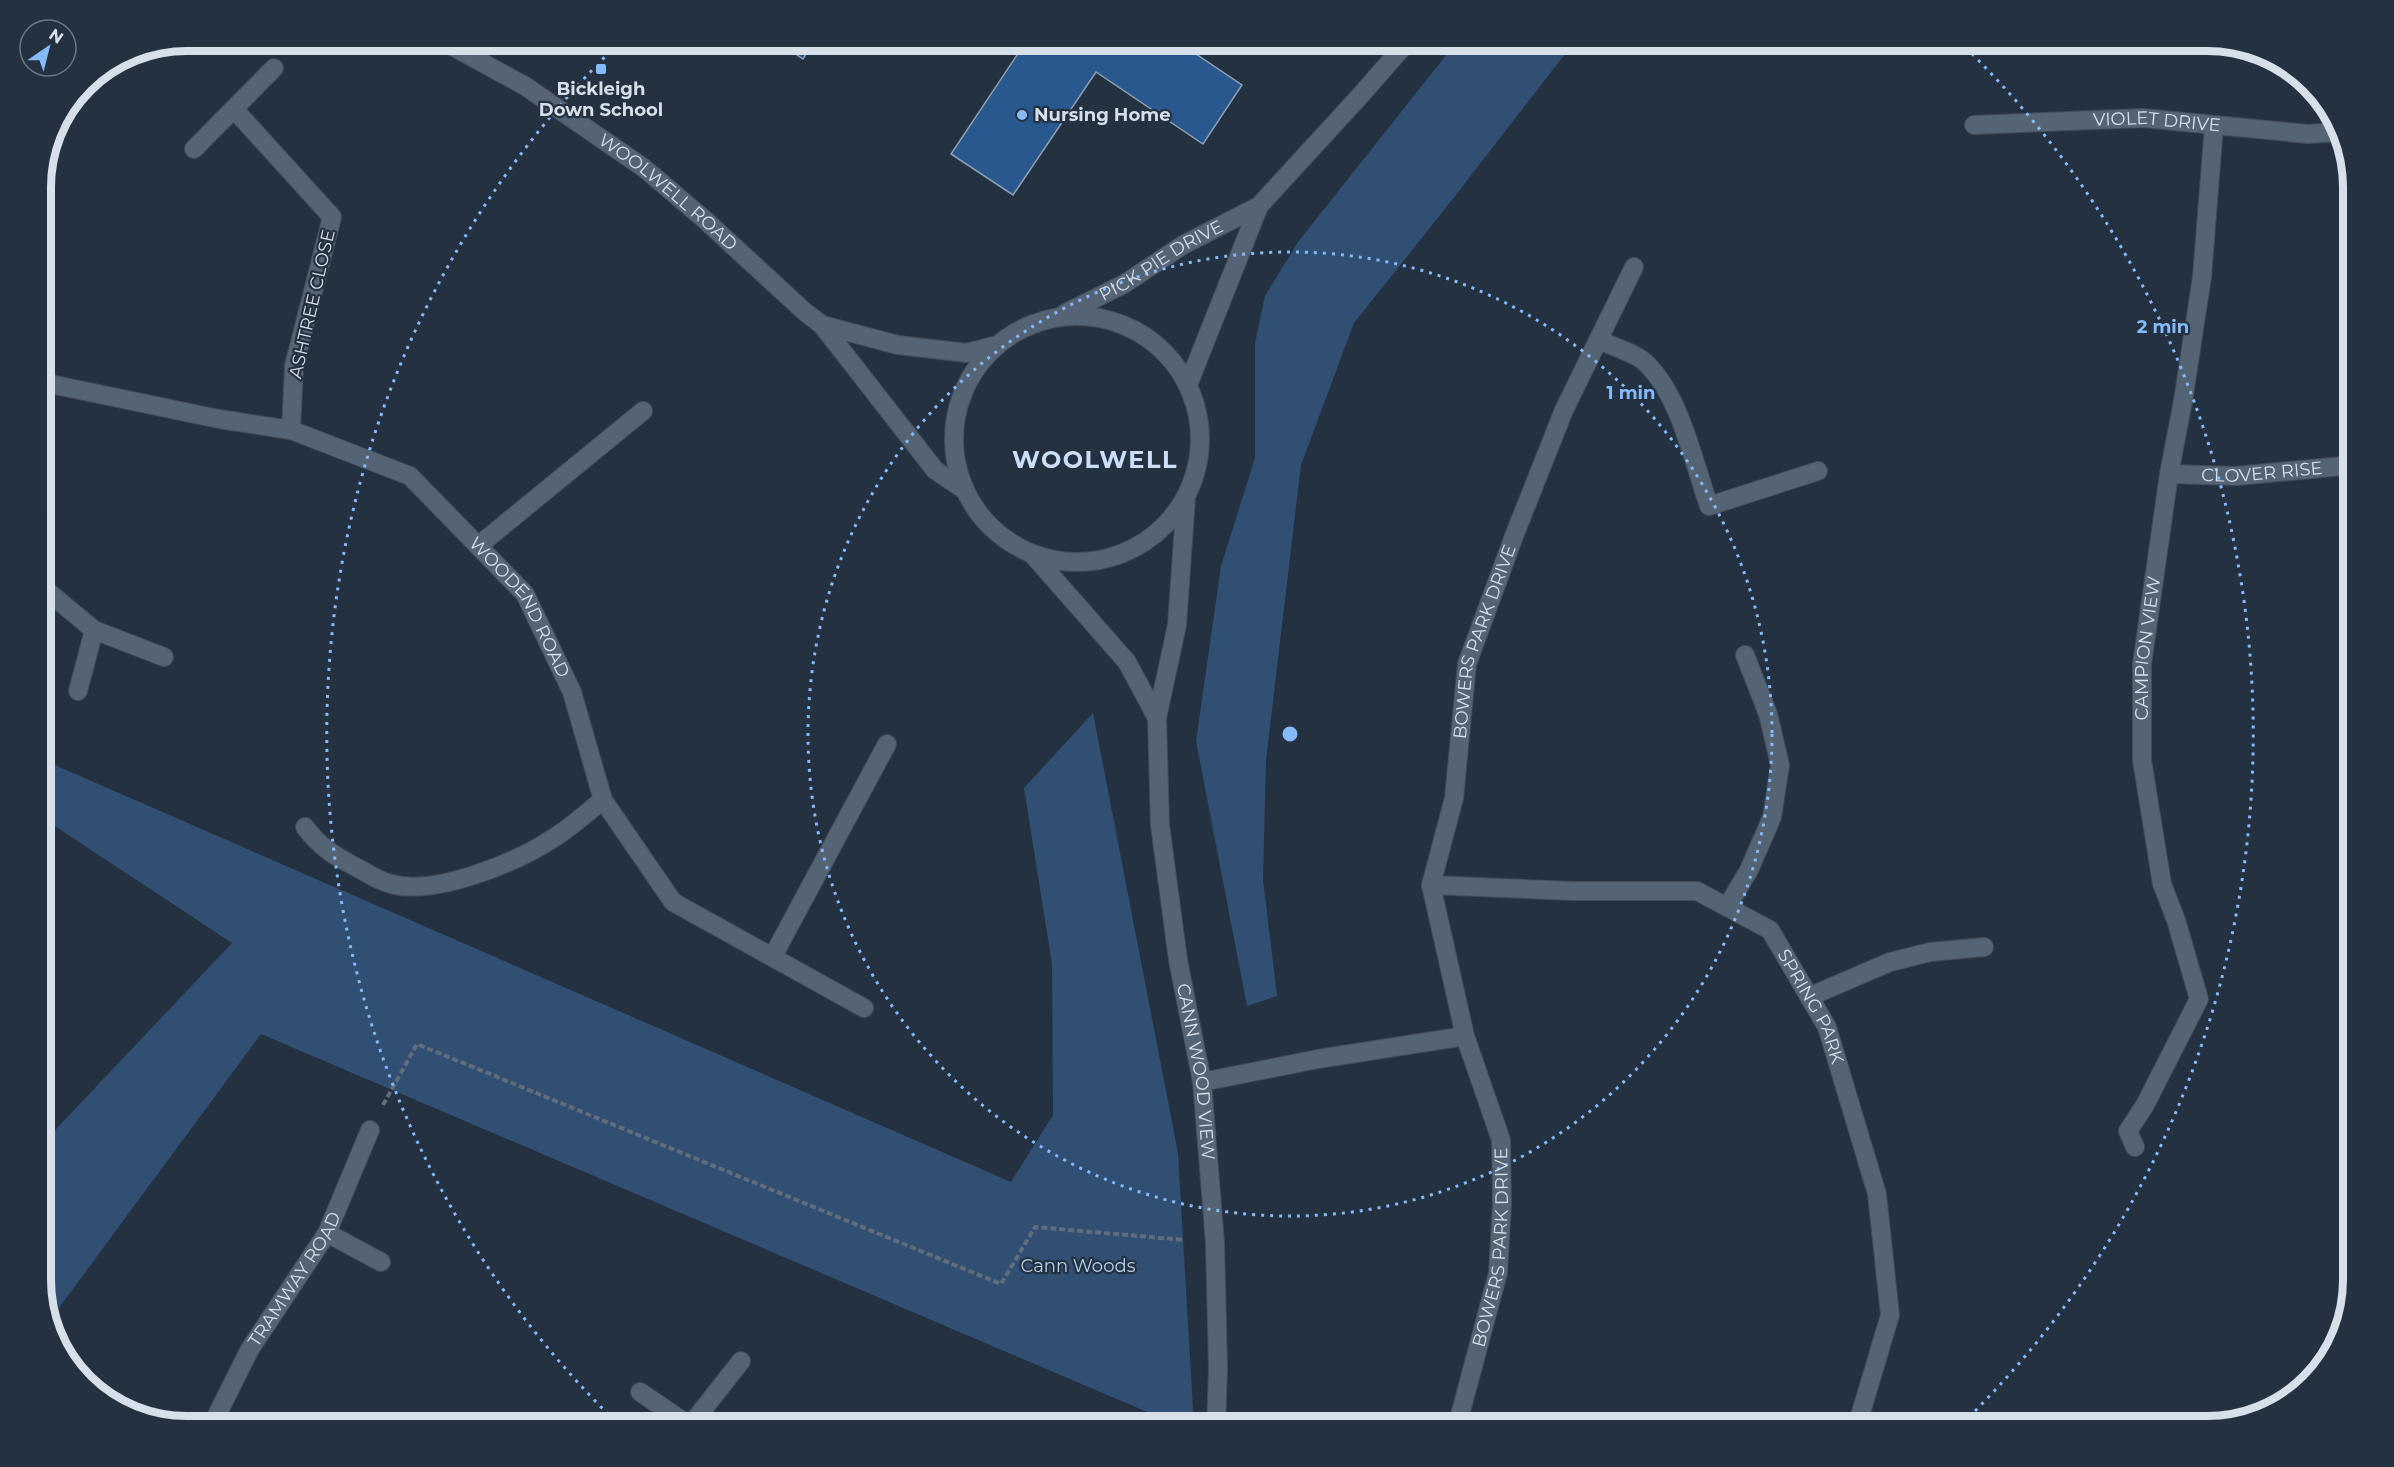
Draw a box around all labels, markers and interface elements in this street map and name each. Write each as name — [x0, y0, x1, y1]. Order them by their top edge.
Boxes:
north arrow — [18, 18, 78, 78]
text: N — [46, 25, 67, 48]
marker: Bickleigh Down School — [594, 62, 608, 76]
place label: Bickleigh Down School — [539, 78, 663, 121]
place label: Nursing Home — [1034, 104, 1171, 126]
street label: VIOLET DRIVE — [2092, 107, 2222, 136]
marker: Nursing Home — [1015, 108, 1029, 122]
street label: WOOLWELL ROAD — [594, 129, 742, 255]
street label: PICK PIE DRIVE — [1095, 215, 1227, 306]
street label: ASHTREE CLOSE — [284, 227, 340, 381]
text: 2 min — [2137, 316, 2189, 338]
text: 1 min — [1607, 382, 1655, 404]
district label: WOOLWELL — [1012, 445, 1178, 474]
street label: CLOVER RISE — [2201, 457, 2323, 487]
street label: WOODEND ROAD — [465, 532, 574, 681]
street label: BOWERS PARK DRIVE — [1449, 541, 1521, 740]
street label: CAMPION VIEW — [2131, 575, 2165, 720]
centre of rings — [1280, 724, 1300, 744]
street label: SPRING PARK — [1773, 945, 1848, 1067]
street label: CANN WOOD VIEW — [1172, 982, 1219, 1161]
street label: BOWERS PARK DRIVE — [1468, 1147, 1513, 1350]
street label: TRAMWAY ROAD — [243, 1208, 346, 1351]
park label: Cann Woods — [1021, 1255, 1136, 1277]

